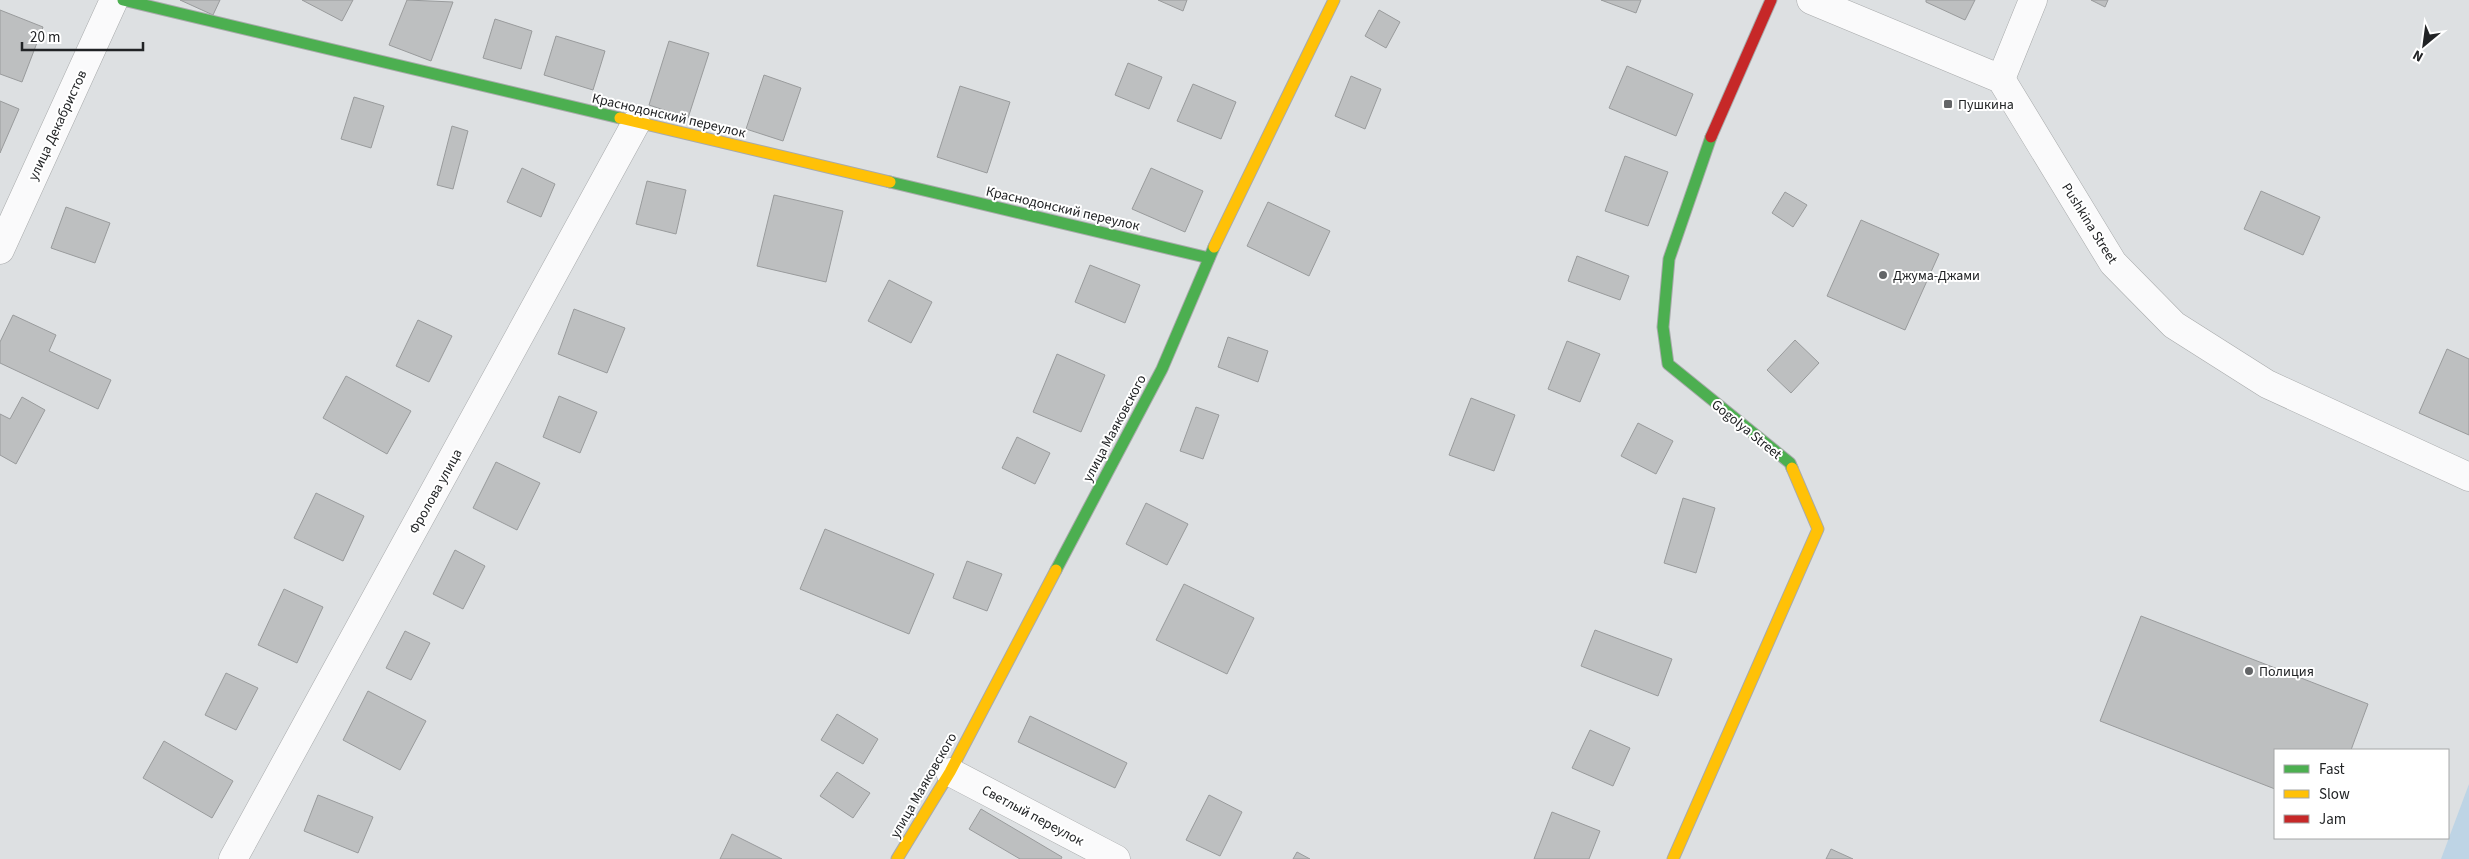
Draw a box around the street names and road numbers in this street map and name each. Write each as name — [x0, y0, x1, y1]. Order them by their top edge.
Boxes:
street label: улица Декабристов — [24, 67, 92, 184]
street label: Краснодонский переулок — [590, 89, 748, 143]
street label: Pushkina Street — [2056, 179, 2122, 268]
street label: Краснодонский переулок — [984, 182, 1142, 236]
street label: улица Маяковского — [1078, 371, 1152, 486]
street label: Gogolya Street — [1707, 395, 1786, 465]
street label: Фролова улица — [404, 445, 467, 538]
street label: улица Маяковского — [886, 729, 962, 842]
street label: Светлый переулок — [978, 780, 1087, 851]

